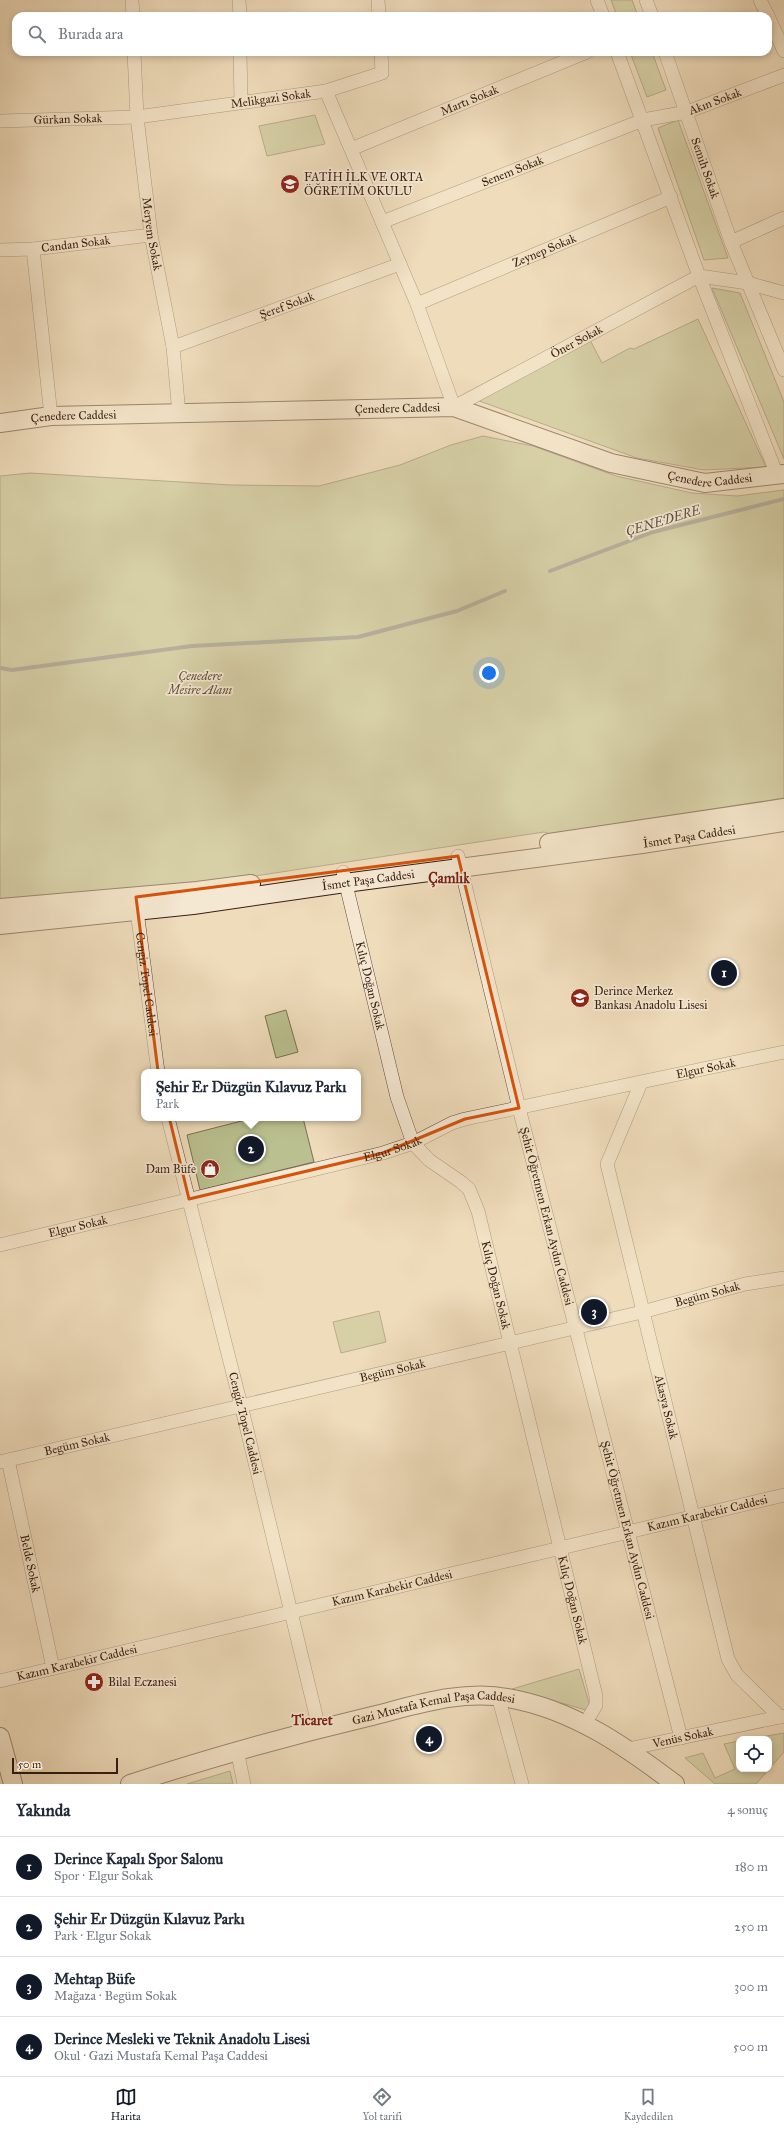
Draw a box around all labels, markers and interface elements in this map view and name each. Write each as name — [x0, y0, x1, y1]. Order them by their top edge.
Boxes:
search box — [12, 12, 772, 56]
icon: search — [26, 23, 48, 45]
text: Burada ara — [58, 25, 123, 43]
street label: Martı Sokak — [438, 82, 501, 118]
street label: Akın Sokak — [686, 85, 744, 118]
street label: Melikgazi Sokak — [230, 86, 312, 111]
street label: Gürkan Sokak — [34, 111, 103, 127]
street label: Semih Sokak — [688, 136, 723, 201]
street label: Senem Sokak — [479, 152, 546, 189]
place label: FATİH İLK VE ORTA ÖĞRETİM OKULU — [304, 169, 423, 198]
school or university icon: FATİH İLK VE ORTA ÖĞRETİM OKULU — [279, 173, 301, 195]
street label: Meryem Sokak — [140, 196, 165, 272]
street label: Zeynep Sokak — [510, 231, 578, 270]
street label: Candan Sokak — [41, 233, 111, 255]
street label: Şeref Sokak — [257, 289, 316, 322]
street label: Öner Sokak — [548, 322, 605, 361]
street label: Çenedere Caddesi — [354, 400, 441, 416]
street label: Çenedere Caddesi — [30, 408, 117, 426]
street label: Çenedere Caddesi — [666, 468, 754, 490]
water label: ÇENEDERE — [624, 502, 703, 540]
your location — [479, 663, 499, 683]
park label: Çenedere Mesire Alanı — [167, 669, 232, 697]
street label: İsmet Paşa Caddesi — [642, 823, 737, 851]
street label: İsmet Paşa Caddesi — [321, 867, 416, 893]
district label: Çamlık — [428, 870, 470, 888]
street label: Cengiz Topel Caddesi — [133, 931, 160, 1038]
street label: Kılıç Doğan Sokak — [353, 940, 388, 1032]
pin: 1 — [711, 958, 737, 988]
place label: Derince Merkez Bankası Anadolu Lisesi — [594, 984, 708, 1012]
school or university icon: Derince Merkez Bankası Anadolu Lisesi — [569, 987, 591, 1009]
street label: Elgur Sokak — [675, 1055, 737, 1081]
popup — [141, 1069, 361, 1121]
text: Şehir Er Düzgün Kılavuz Parkı — [156, 1078, 346, 1096]
text: Park — [156, 1096, 179, 1112]
street label: Şehit Öğretmen Erkan Aydın Caddesi — [517, 1125, 577, 1308]
street label: Elgur Sokak — [362, 1133, 424, 1164]
pin: 2 — [238, 1134, 264, 1164]
shop icon: Dam Büfe — [199, 1158, 221, 1180]
place label: Dam Büfe — [146, 1162, 196, 1176]
street label: Elgur Sokak — [47, 1212, 109, 1240]
street label: Kılıç Doğan Sokak — [479, 1239, 514, 1331]
street label: Begüm Sokak — [673, 1279, 742, 1310]
pin: 3 — [581, 1297, 607, 1327]
street label: Begüm Sokak — [358, 1356, 427, 1385]
street label: Cengiz Topel Caddesi — [226, 1371, 265, 1477]
street label: Akasya Sokak — [652, 1372, 681, 1441]
street label: Begüm Sokak — [43, 1430, 112, 1458]
street label: Şehit Öğretmen Erkan Aydın Caddesi — [598, 1439, 657, 1621]
street label: Kazım Karabekir Caddesi — [646, 1492, 770, 1534]
street label: Belde Sokak — [17, 1533, 44, 1594]
street label: Kılıç Doğan Sokak — [555, 1554, 590, 1646]
street label: Kazım Karabekir Caddesi — [331, 1567, 454, 1609]
street label: Kazım Karabekir Caddesi — [15, 1642, 139, 1684]
pharmacy icon: Bilal Eczanesi — [83, 1671, 105, 1693]
place label: Bilal Eczanesi — [108, 1675, 178, 1689]
street label: Gazi Mustafa Kemal Paşa Caddesi — [351, 1688, 517, 1728]
district label: Ticaret — [290, 1712, 333, 1729]
pin: 4 — [416, 1724, 442, 1754]
street label: Venüs Sokak — [650, 1724, 715, 1751]
map controls — [736, 1736, 772, 1772]
button: locate — [736, 1736, 772, 1772]
scale bar — [12, 1756, 118, 1775]
text: 50 m — [18, 1758, 41, 1771]
text: Yakında — [16, 1800, 70, 1821]
text: 4 sonuç — [727, 1802, 768, 1818]
text: Derince Kapalı Spor Salonu — [54, 1850, 223, 1868]
text: 1 — [26, 1859, 32, 1875]
text: 180 m — [735, 1859, 768, 1875]
text: Spor · Elgur Sokak — [54, 1868, 153, 1884]
text: Şehir Er Düzgün Kılavuz Parkı — [54, 1910, 245, 1928]
text: 2 — [26, 1919, 32, 1935]
text: 250 m — [734, 1919, 768, 1935]
text: Park · Elgur Sokak — [54, 1928, 151, 1944]
text: Mehtap Büfe — [54, 1970, 135, 1988]
text: 3 — [26, 1979, 32, 1995]
text: 300 m — [734, 1979, 768, 1995]
text: Mağaza · Begüm Sokak — [54, 1988, 177, 2004]
text: Derince Mesleki ve Teknik Anadolu Lisesi — [54, 2030, 310, 2048]
text: 4 — [25, 2039, 33, 2055]
text: 500 m — [733, 2039, 768, 2055]
text: Okul · Gazi Mustafa Kemal Paşa Caddesi — [54, 2048, 268, 2064]
tab: Harita — [111, 2086, 141, 2123]
tab: Yol tarifi — [362, 2086, 402, 2123]
tab: Kaydedilen — [624, 2086, 673, 2123]

